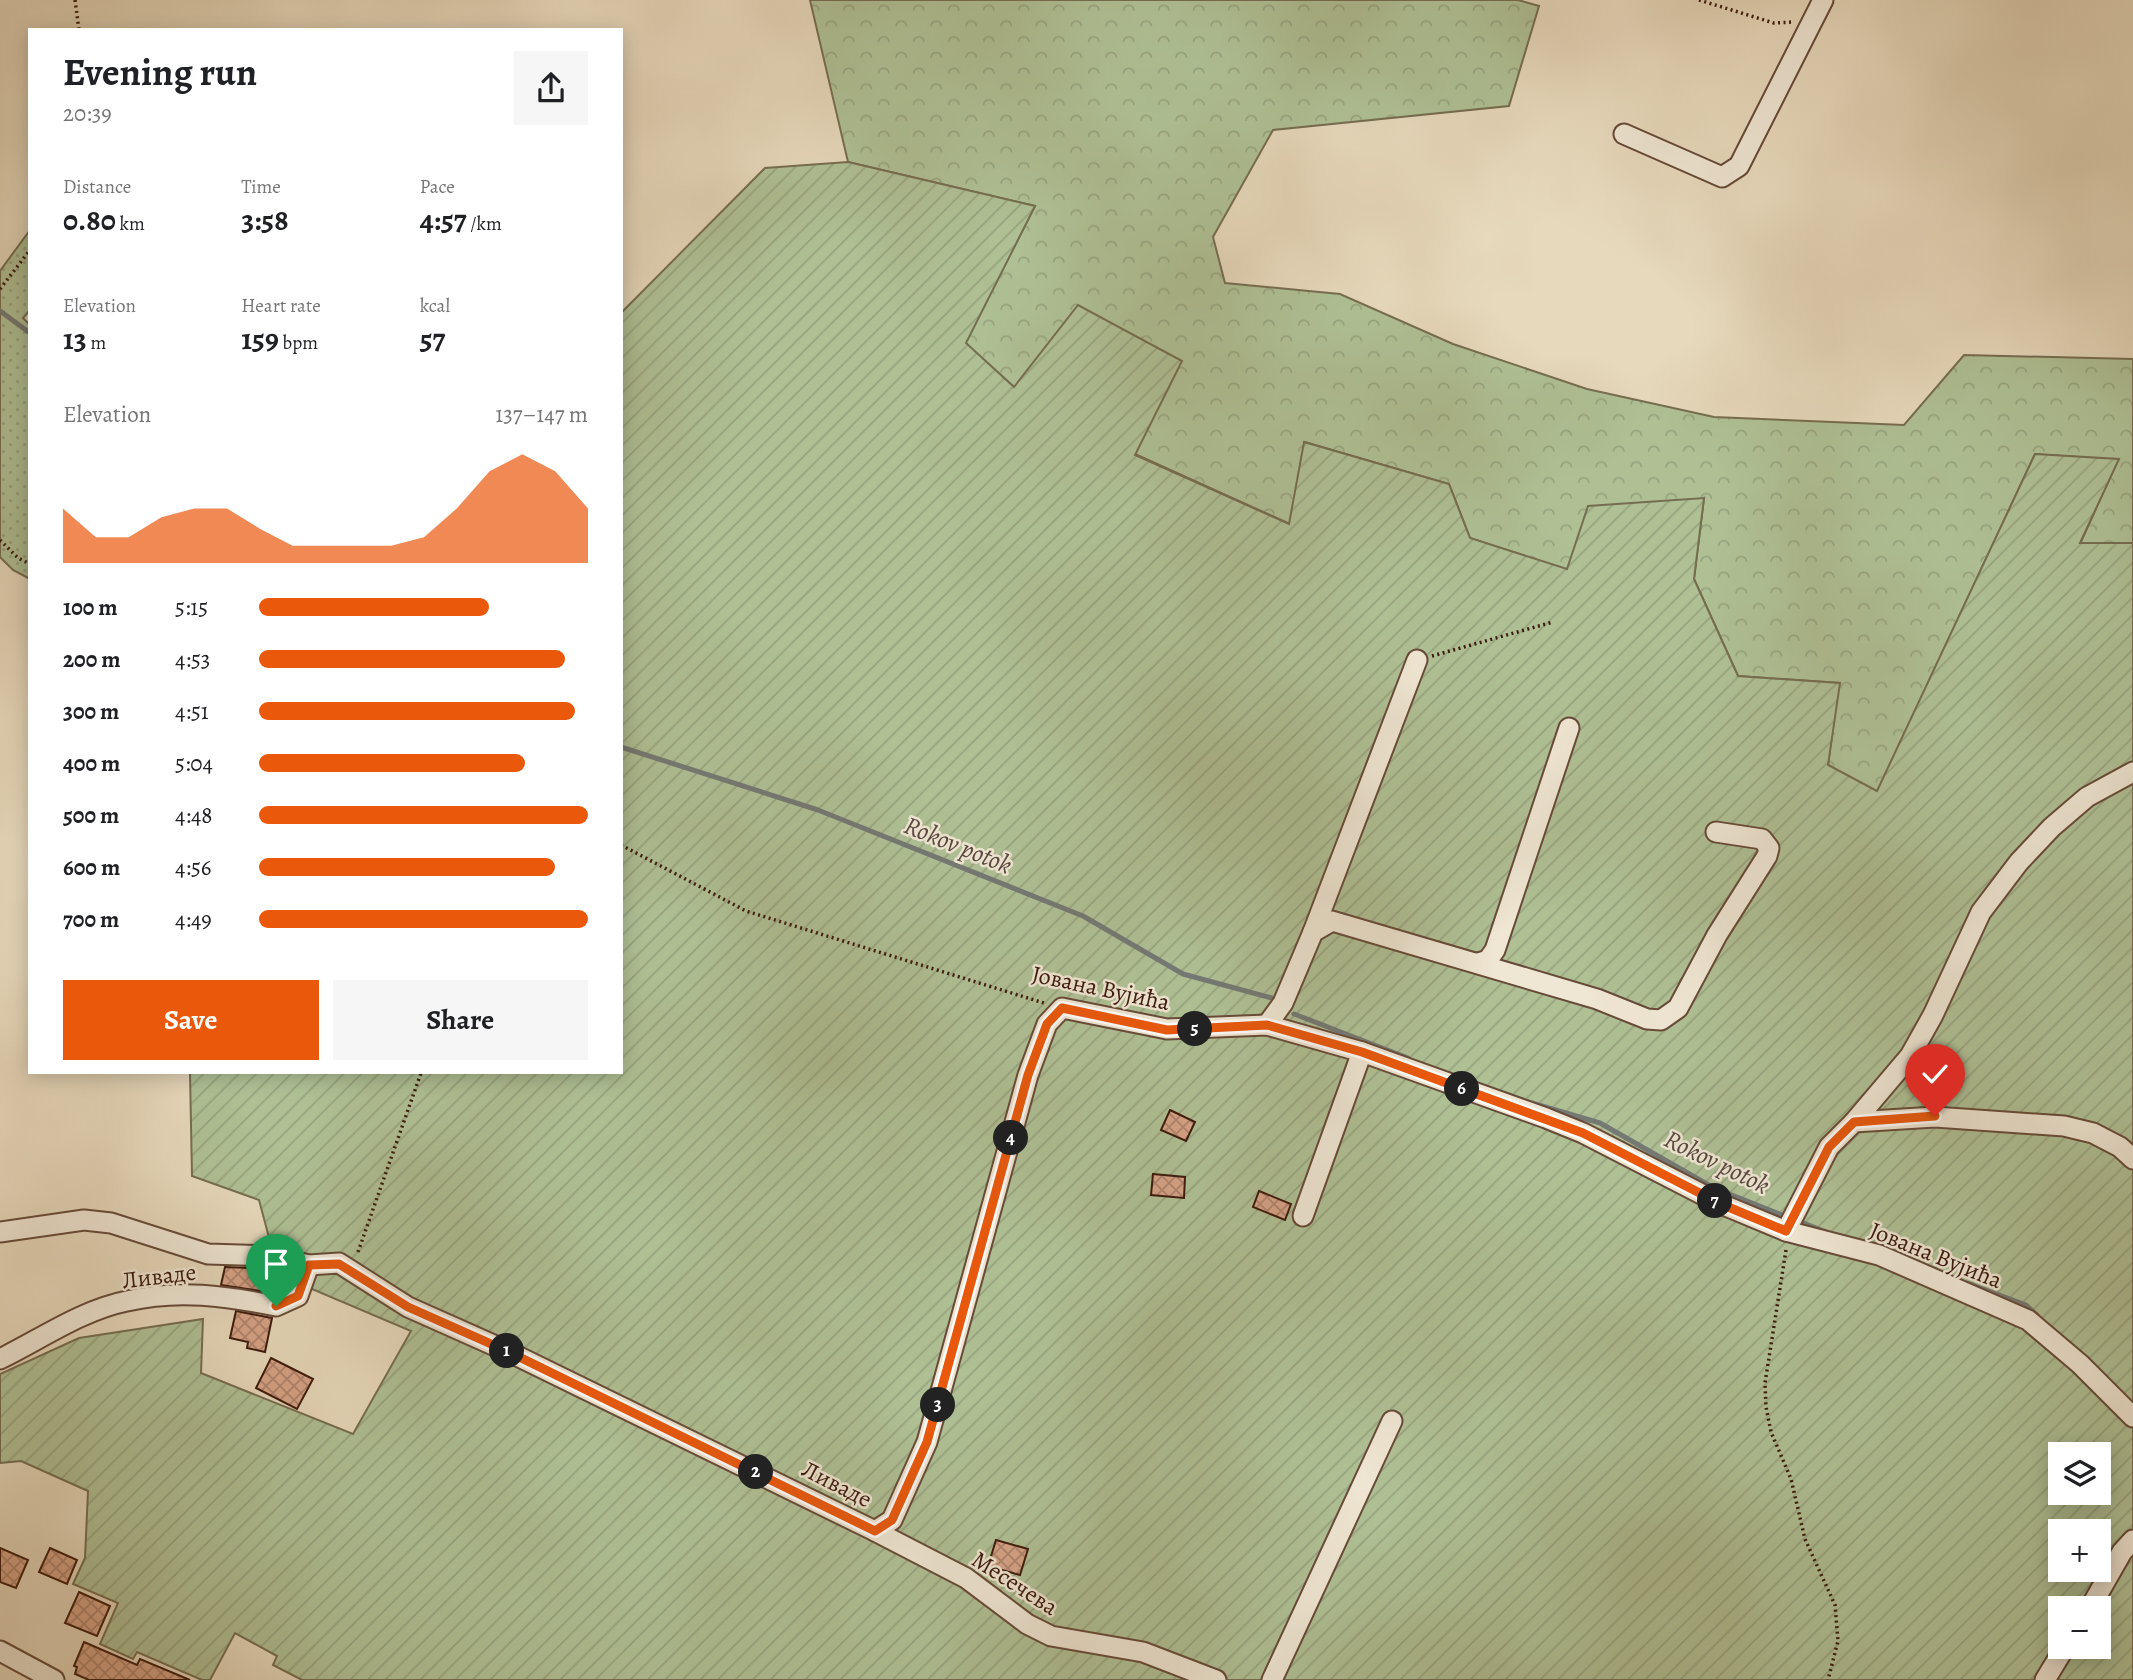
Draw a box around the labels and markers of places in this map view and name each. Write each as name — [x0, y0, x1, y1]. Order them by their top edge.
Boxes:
pin: 5 — [1178, 1012, 1212, 1046]
pin — [1905, 1044, 1965, 1116]
pin: 6 — [1444, 1072, 1480, 1106]
pin: 4 — [993, 1120, 1028, 1156]
pin: 7 — [1698, 1184, 1732, 1218]
pin — [246, 1234, 306, 1306]
pin: 1 — [490, 1334, 524, 1368]
pin: 3 — [920, 1388, 956, 1422]
pin: 2 — [738, 1454, 774, 1490]

